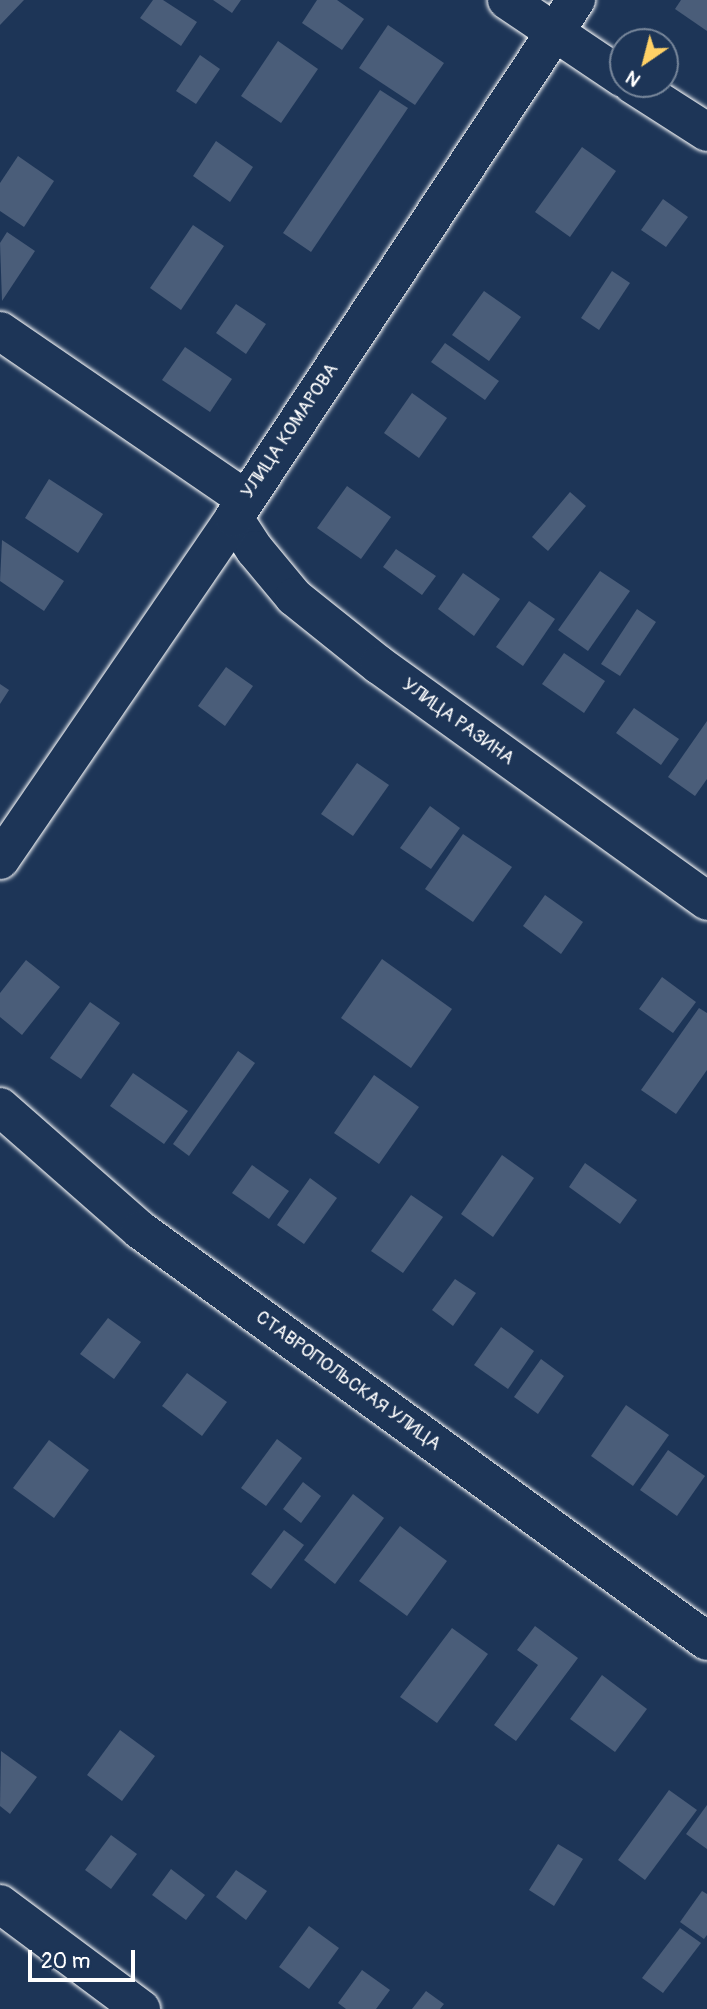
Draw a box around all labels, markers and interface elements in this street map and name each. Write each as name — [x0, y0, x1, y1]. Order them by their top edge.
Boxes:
north arrow — [609, 28, 679, 98]
text: N — [621, 65, 645, 92]
street label: УЛИЦА КОМАРОВА — [236, 359, 344, 503]
street label: УЛИЦА РАЗИНА — [397, 674, 519, 770]
street label: СТАВРОПОЛЬСКАЯ УЛИЦА — [251, 1306, 445, 1456]
scale bar — [32, 1936, 138, 1980]
text: 20 m — [41, 1948, 90, 1975]

